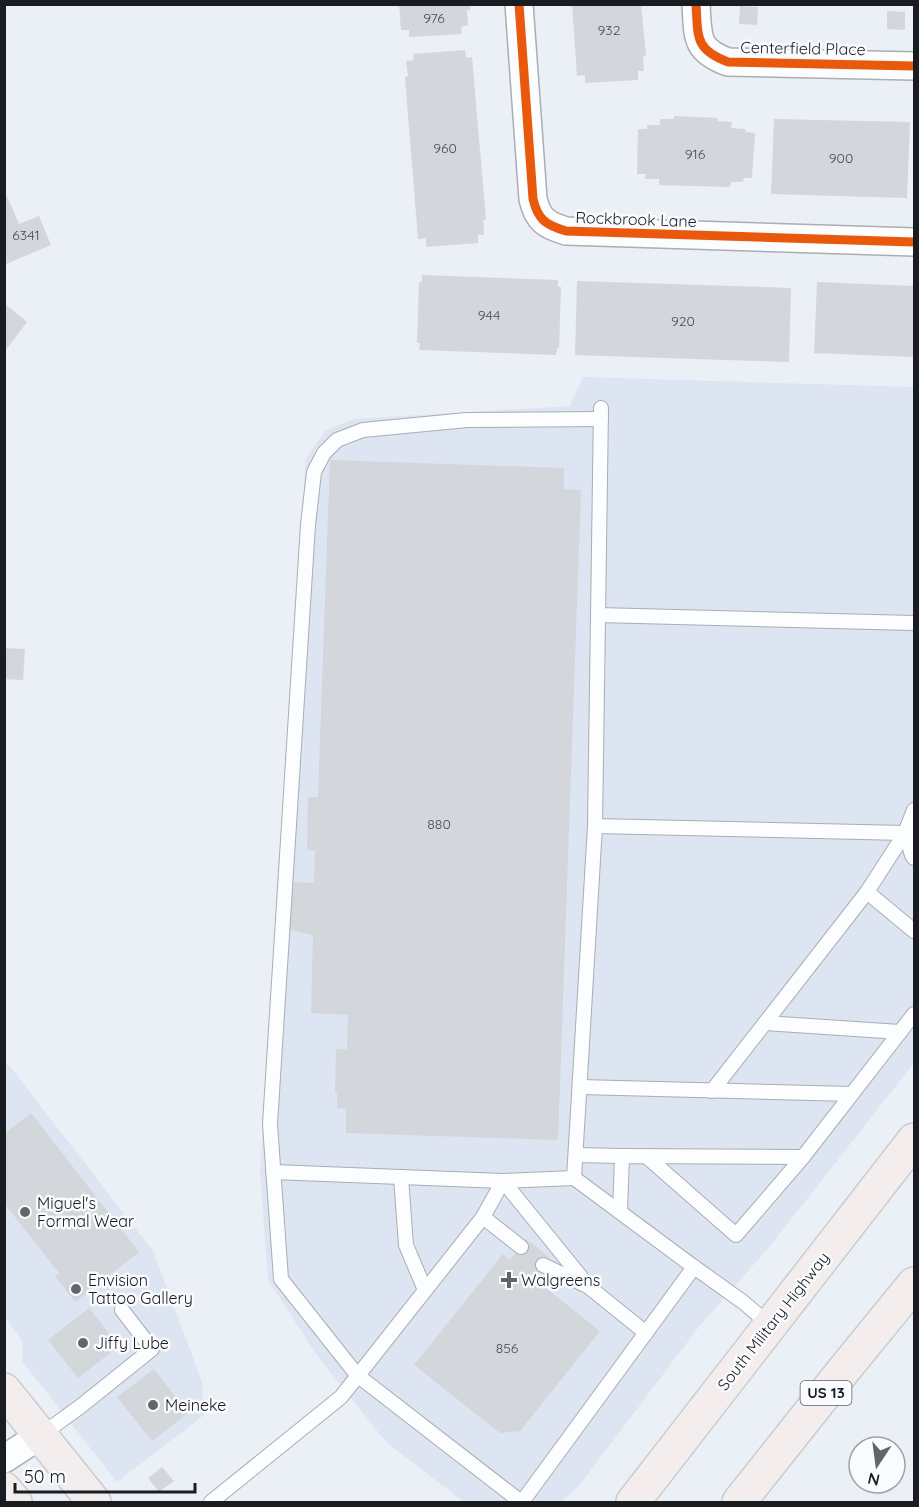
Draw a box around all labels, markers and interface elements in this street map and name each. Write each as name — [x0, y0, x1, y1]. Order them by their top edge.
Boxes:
house number: 976 — [423, 9, 445, 27]
house number: 932 — [598, 21, 621, 39]
street label: Centerfield Place — [740, 37, 866, 59]
house number: 960 — [433, 139, 457, 157]
house number: 916 — [685, 145, 706, 163]
house number: 900 — [829, 149, 853, 167]
street label: Rockbrook Lane — [575, 207, 697, 231]
house number: 6341 — [12, 226, 40, 244]
house number: 944 — [478, 306, 500, 324]
house number: 920 — [671, 312, 695, 330]
house number: 880 — [427, 815, 451, 833]
place label: Miguel's Formal Wear — [37, 1193, 134, 1231]
marker: Miguel's Formal Wear — [18, 1205, 32, 1219]
street label: South Military Highway — [713, 1248, 833, 1394]
place label: Envision Tattoo Gallery — [88, 1270, 193, 1308]
place label: Walgreens — [521, 1270, 600, 1290]
marker: Walgreens — [502, 1273, 516, 1287]
marker: Envision Tattoo Gallery — [69, 1282, 83, 1296]
place label: Jiffy Lube — [95, 1333, 169, 1353]
marker: Jiffy Lube — [76, 1336, 90, 1350]
house number: 856 — [496, 1339, 519, 1357]
road number: US 13 — [800, 1381, 852, 1405]
place label: Meineke — [165, 1395, 226, 1415]
marker: Meineke — [146, 1398, 160, 1412]
north arrow — [847, 1435, 907, 1495]
scale bar — [15, 1456, 195, 1494]
text: 50 m — [24, 1465, 66, 1488]
text: N — [866, 1469, 882, 1491]

